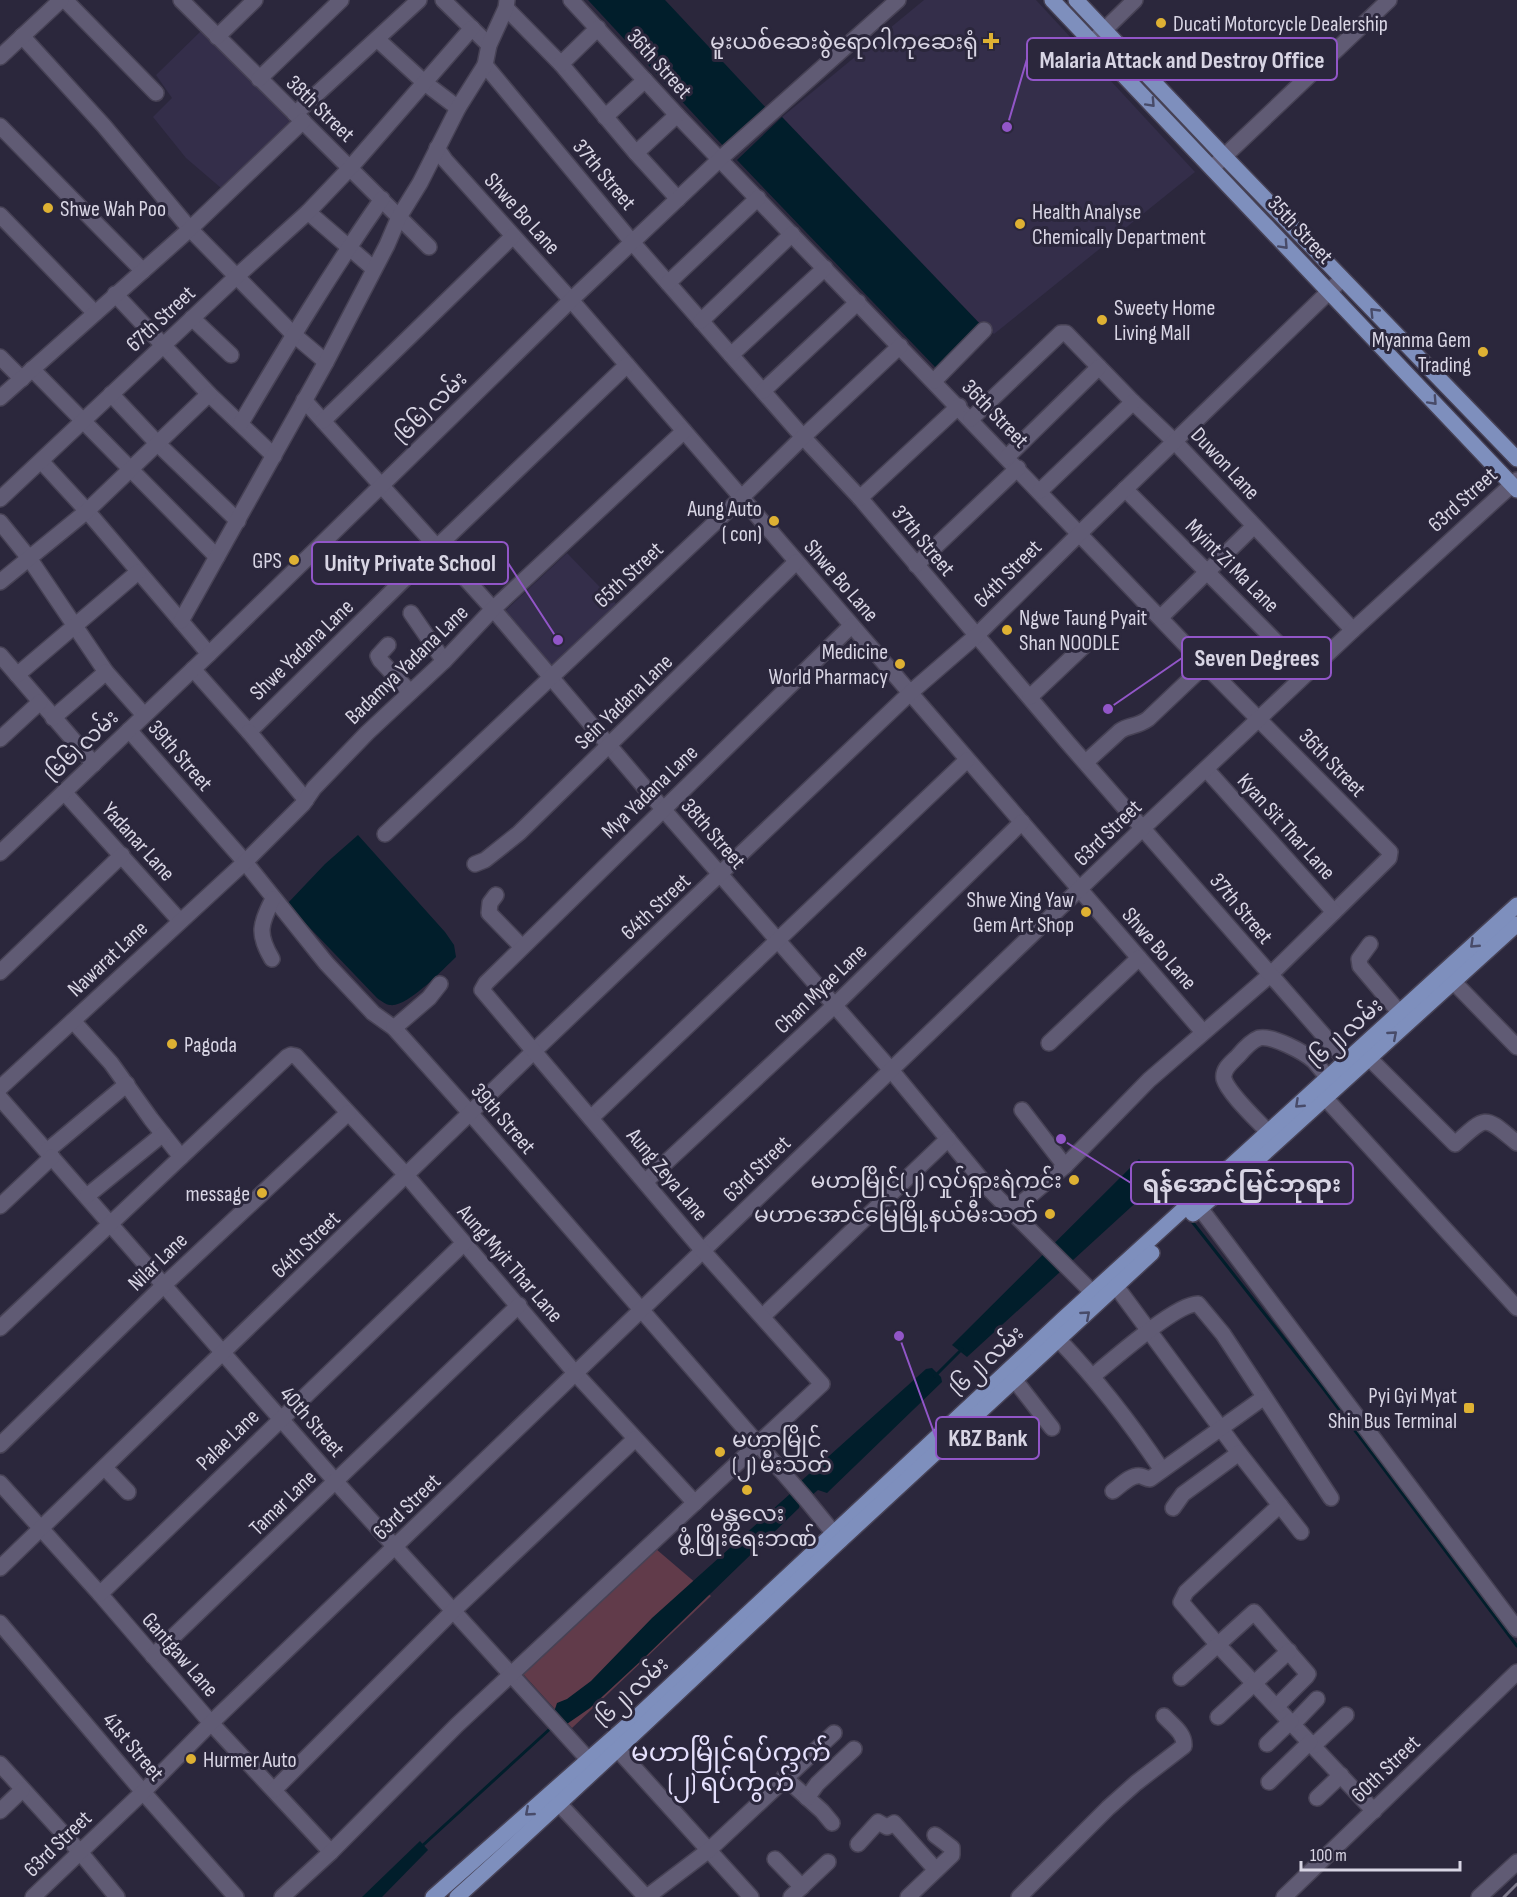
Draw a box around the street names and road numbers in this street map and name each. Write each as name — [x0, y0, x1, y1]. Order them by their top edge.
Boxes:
street label: 36th Street — [620, 23, 698, 105]
street label: 38th Street — [280, 70, 360, 148]
street label: 37th Street — [566, 134, 641, 216]
street label: Shwe Bo Lane — [478, 168, 566, 260]
street label: 35th Street — [1261, 190, 1339, 270]
street label: 67th Street — [121, 280, 201, 358]
street label: (၆၆) လမ်း — [387, 364, 473, 450]
street label: 36th Street — [956, 374, 1034, 454]
street label: Duwon Lane — [1185, 422, 1265, 506]
street label: 63rd Street — [1423, 462, 1503, 538]
street label: 37th Street — [885, 500, 960, 582]
street label: Myint Zi Ma Lane — [1179, 513, 1285, 619]
street label: Shwe Bo Lane — [798, 534, 884, 628]
street label: 64th Street — [968, 534, 1048, 614]
street label: 65th Street — [589, 536, 669, 614]
street label: Shwe Yadana Lane — [244, 594, 360, 706]
street label: Badamya Yadana Lane — [340, 600, 474, 731]
street label: Sein Yadana Lane — [569, 649, 679, 756]
street label: (၆၆) လမ်း — [38, 702, 124, 788]
street label: 39th Street — [142, 715, 218, 797]
street label: 36th Street — [1293, 723, 1371, 803]
street label: Mya Yadana Lane — [596, 739, 704, 845]
street label: Kyan Sit Thar Lane — [1231, 768, 1341, 886]
street label: 38th Street — [675, 793, 751, 875]
street label: 63rd Street — [1068, 794, 1148, 872]
street label: Yadanar Lane — [95, 797, 180, 887]
street label: 64th Street — [616, 868, 697, 946]
street label: 37th Street — [1203, 868, 1278, 950]
street label: Shwe Bo Lane — [1116, 902, 1202, 996]
street label: Nawarat Lane — [62, 915, 154, 1003]
street label: Chan Myae Lane — [769, 938, 873, 1040]
street label: (၆၂) လမ်း — [1301, 990, 1391, 1076]
street label: 39th Street — [465, 1078, 541, 1160]
street label: Aung Zeya Lane — [620, 1122, 713, 1227]
street label: 63rd Street — [717, 1130, 797, 1208]
street label: Aung Myit Thar Lane — [451, 1199, 568, 1328]
street label: 64th Street — [266, 1206, 346, 1284]
street label: Nilar Lane — [123, 1227, 194, 1297]
street label: (၆၂) လမ်း — [942, 1318, 1032, 1404]
street label: 40th Street — [274, 1381, 350, 1463]
street label: Palae Lane — [191, 1404, 265, 1477]
street label: Tamar Lane — [244, 1464, 322, 1542]
street label: 63rd Street — [367, 1468, 447, 1546]
street label: Gantgaw Lane — [136, 1607, 224, 1703]
street label: (၆၂) လမ်း — [587, 1649, 677, 1735]
street label: 41st Street — [96, 1707, 170, 1787]
street label: 60th Street — [1346, 1729, 1426, 1808]
street label: 63rd Street — [18, 1805, 98, 1883]

